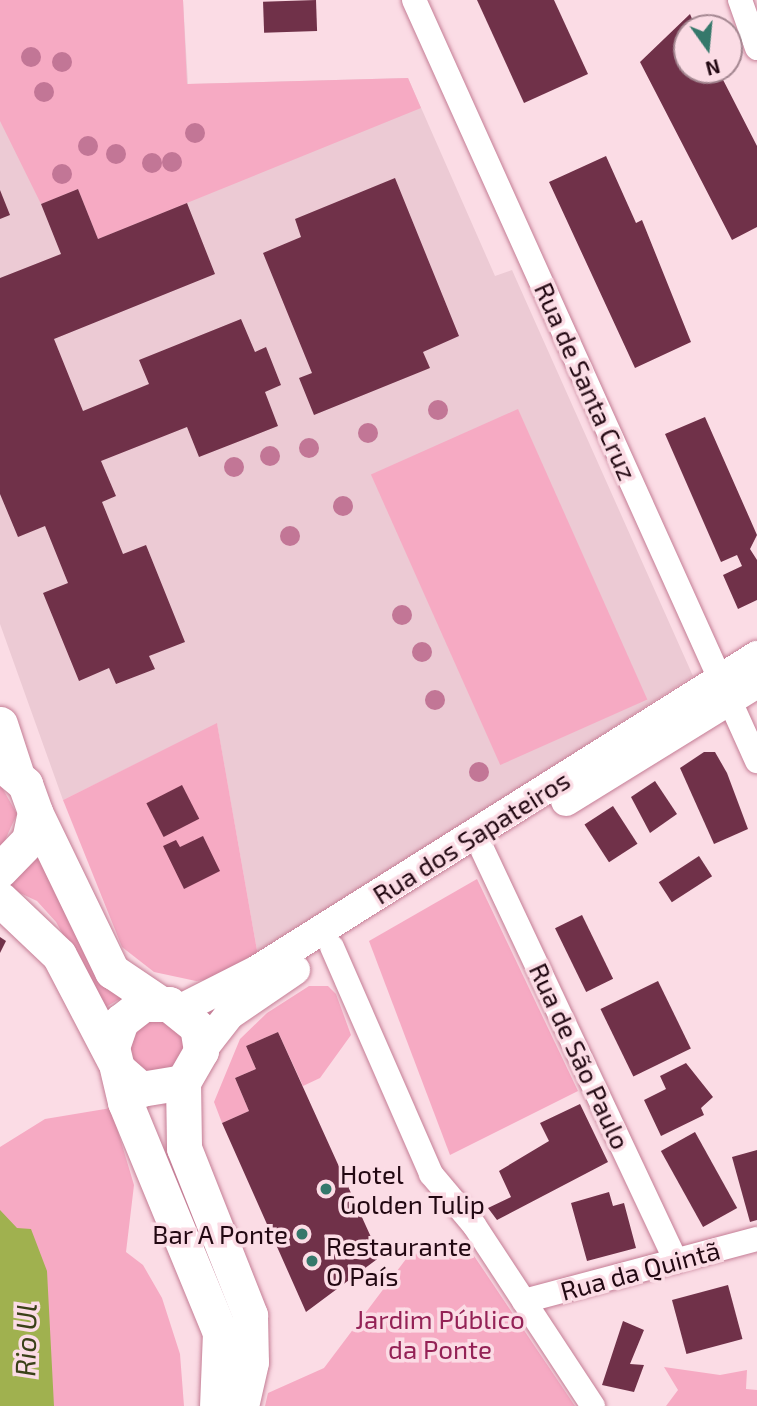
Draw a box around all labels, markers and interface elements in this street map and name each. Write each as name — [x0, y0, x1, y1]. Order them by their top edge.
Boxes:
north arrow — [673, 14, 743, 84]
text: N — [703, 55, 723, 81]
street label: Rua de Santa Cruz — [528, 277, 644, 485]
street label: Rua dos Sapateiros — [367, 764, 575, 910]
street label: Rua de São Paulo — [523, 958, 637, 1154]
place label: Hotel Golden Tulip — [340, 1158, 485, 1220]
marker: Hotel Golden Tulip — [318, 1181, 334, 1197]
place label: Bar A Ponte — [150, 1218, 288, 1250]
marker: Bar A Ponte — [294, 1226, 310, 1242]
place label: Restaurante O País — [326, 1230, 472, 1292]
street label: Rua da Quintã — [557, 1234, 723, 1306]
marker: Restaurante O País — [304, 1253, 320, 1269]
water label: Rio Ul — [8, 1303, 42, 1377]
park label: Jardim Público da Ponte — [355, 1303, 525, 1364]

